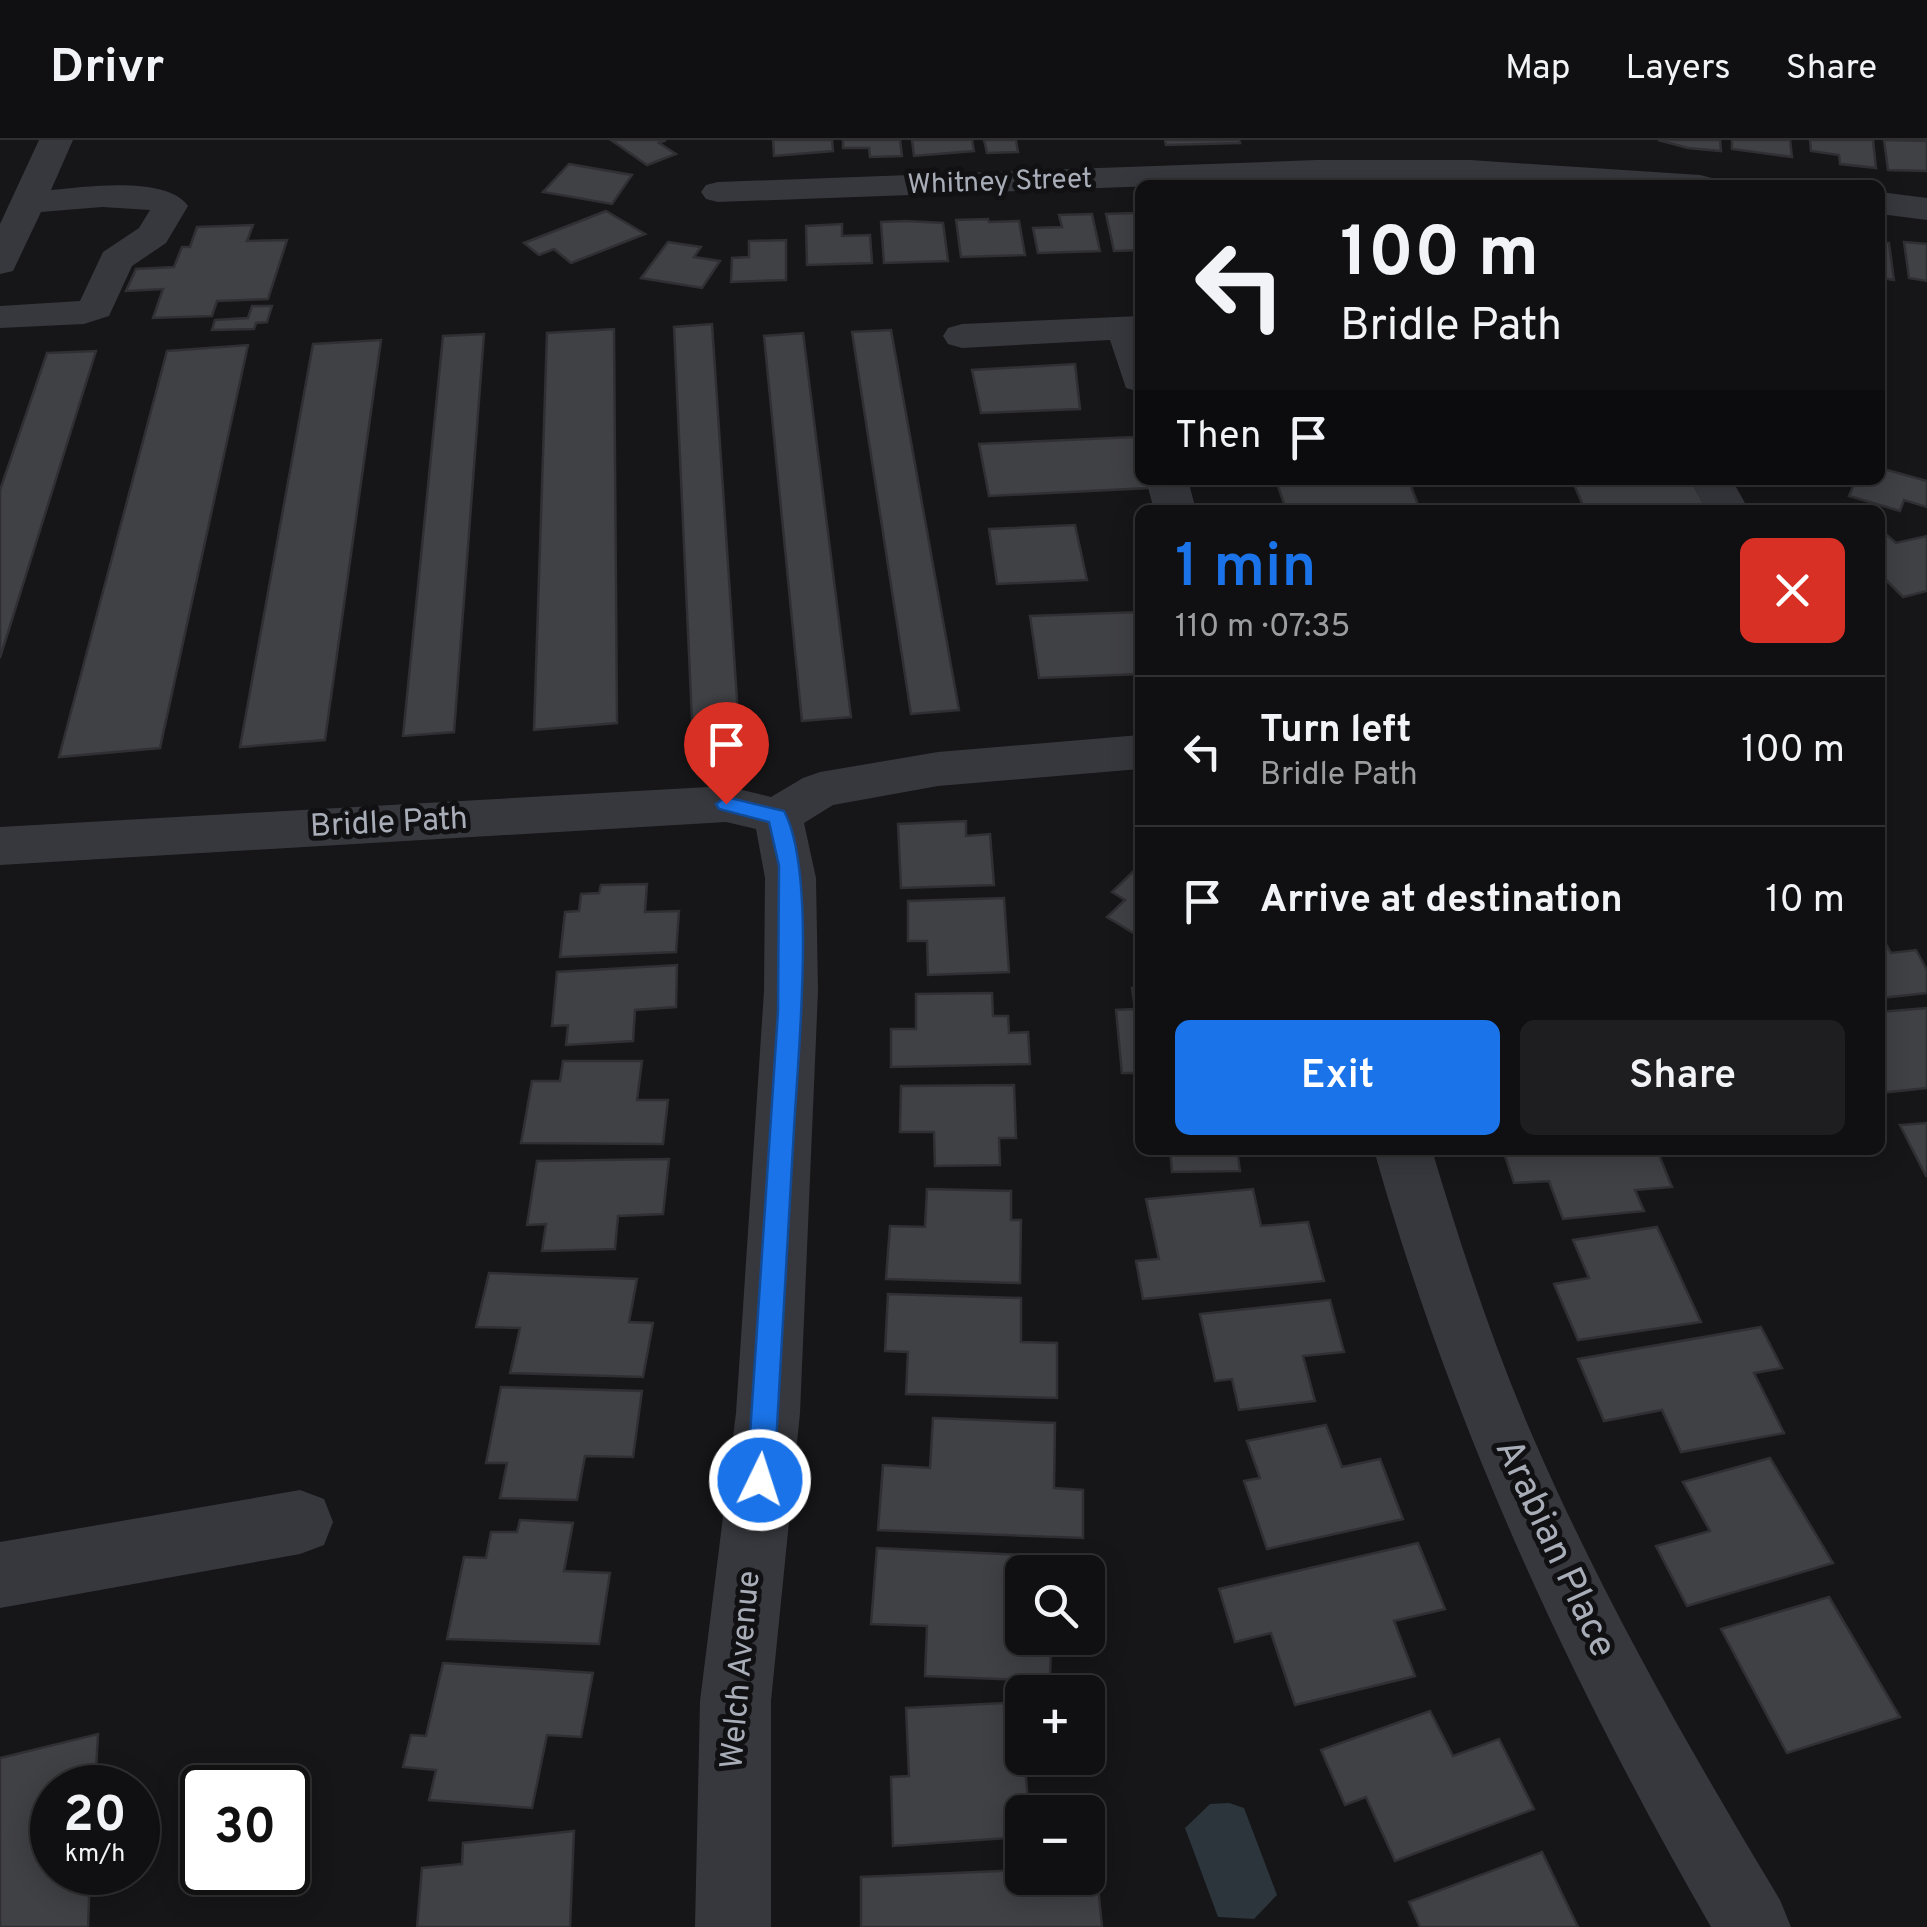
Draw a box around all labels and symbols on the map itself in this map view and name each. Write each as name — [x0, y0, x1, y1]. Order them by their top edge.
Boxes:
street label: Whitney Street — [907, 162, 1093, 204]
pin — [684, 702, 769, 805]
street label: Bridle Path — [309, 800, 469, 848]
position arrow — [708, 1428, 812, 1532]
street label: Arabian Place — [1482, 1432, 1626, 1666]
street label: Welch Avenue — [713, 1569, 771, 1771]
speed limit sign: 30 — [180, 1765, 310, 1895]

